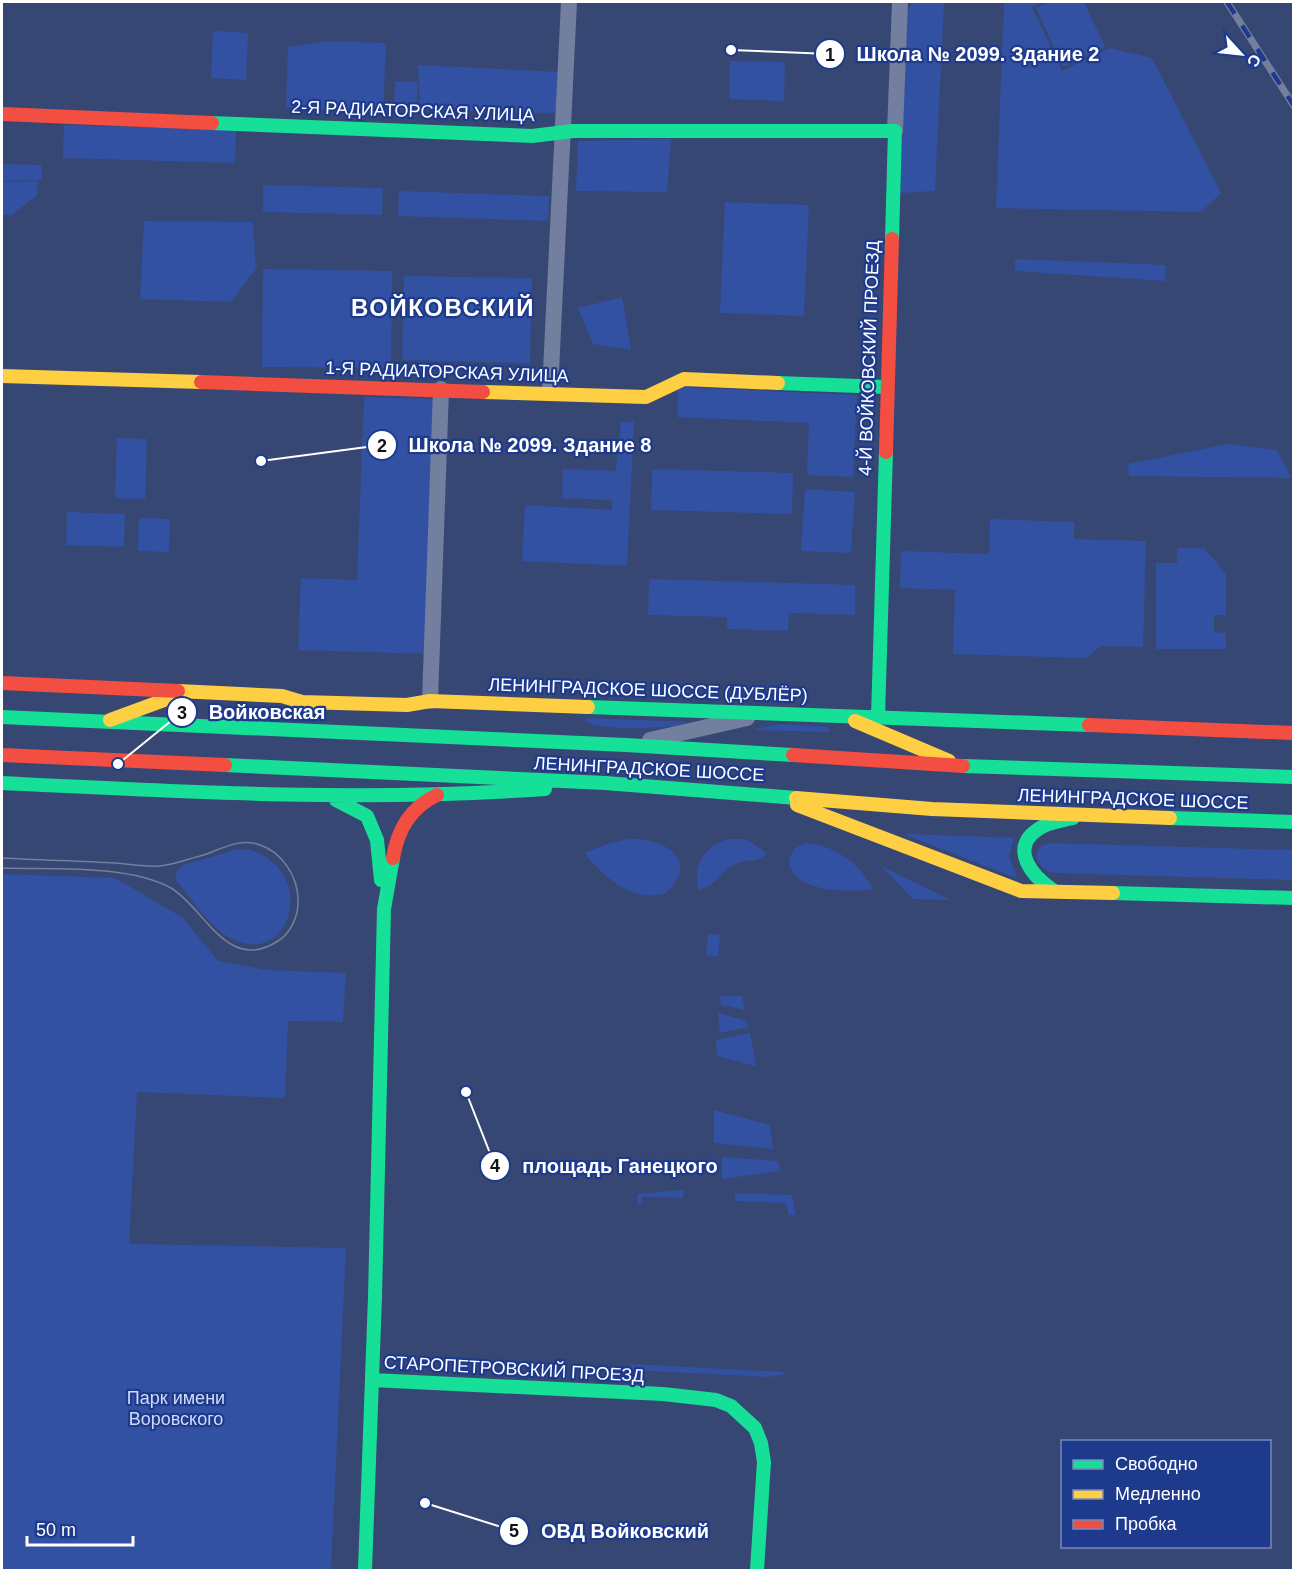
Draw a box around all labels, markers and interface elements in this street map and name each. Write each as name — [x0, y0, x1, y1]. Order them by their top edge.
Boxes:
north arrow — [1211, 24, 1271, 84]
callout: Школа № 2099. Здание 2 — [815, 35, 1112, 73]
text: Школа № 2099. Здание 2 — [857, 43, 1099, 65]
text: 1 — [825, 45, 835, 65]
text: С — [1244, 52, 1264, 70]
street label: 2-Я РАДИАТОРСКАЯ УЛИЦА — [291, 97, 535, 125]
street label: 4-Й ВОЙКОВСКИЙ ПРОЕЗД — [854, 240, 883, 476]
district label: ВОЙКОВСКИЙ — [351, 294, 535, 321]
street label: 1-Я РАДИАТОРСКАЯ УЛИЦА — [325, 358, 569, 386]
callout: Школа № 2099. Здание 8 — [367, 426, 663, 464]
text: Школа № 2099. Здание 8 — [409, 434, 651, 456]
text: 2 — [377, 436, 387, 456]
street label: ЛЕНИНГРАДСКОЕ ШОССЕ (ДУБЛЁР) — [488, 674, 808, 706]
callout: Войковская — [167, 693, 337, 731]
text: Войковская — [209, 701, 325, 723]
text: 3 — [177, 703, 187, 723]
street label: ЛЕНИНГРАДСКОЕ ШОССЕ — [533, 753, 765, 785]
street label: ЛЕНИНГРАДСКОЕ ШОССЕ — [1017, 785, 1249, 813]
callout: площадь Ганецкого — [480, 1147, 730, 1185]
text: площадь Ганецкого — [522, 1155, 718, 1177]
text: 4 — [490, 1156, 500, 1176]
street label: СТАРОПЕТРОВСКИЙ ПРОЕЗД — [383, 1351, 645, 1386]
park label: Парк имени Воровского — [127, 1388, 225, 1429]
legend — [1061, 1440, 1271, 1548]
text: Свободно — [1115, 1454, 1198, 1474]
text: Медленно — [1115, 1484, 1201, 1504]
scale bar — [27, 1509, 134, 1547]
callout: ОВД Войковский — [499, 1512, 721, 1550]
text: Пробка — [1115, 1514, 1178, 1534]
text: 50 m — [36, 1520, 76, 1540]
text: ОВД Войковский — [541, 1520, 709, 1542]
text: 5 — [509, 1521, 519, 1541]

